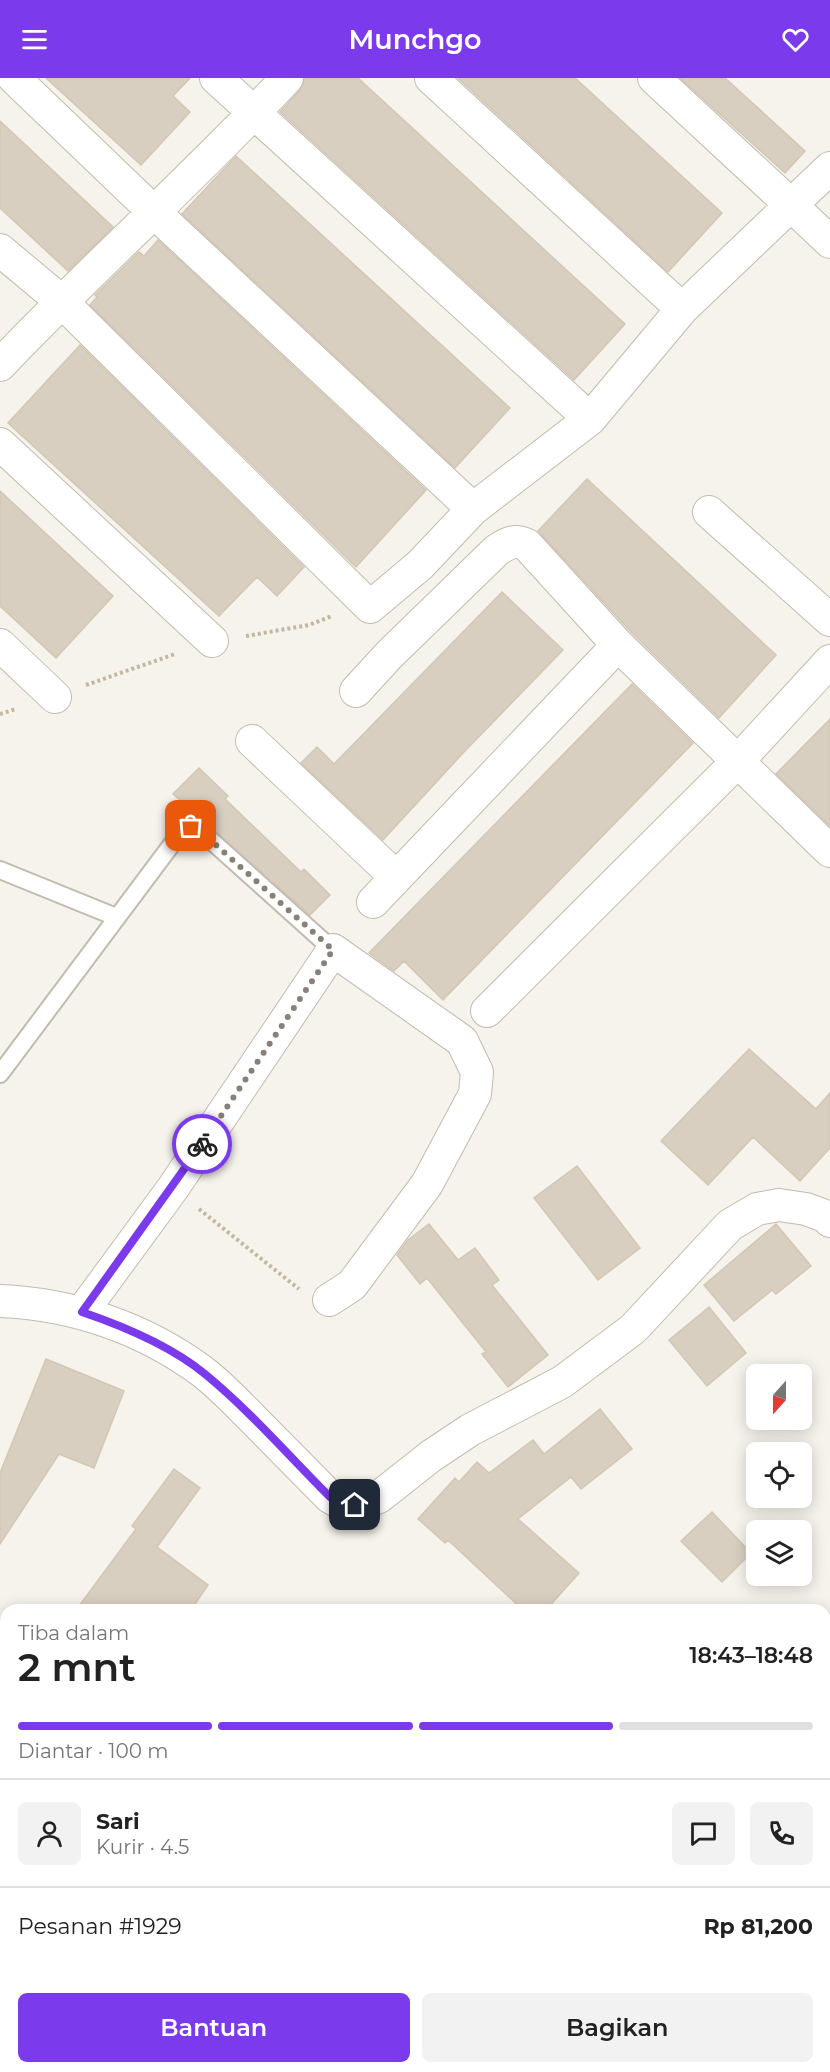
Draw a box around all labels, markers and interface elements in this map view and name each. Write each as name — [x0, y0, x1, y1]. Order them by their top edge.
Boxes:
icon: menu — [18, 23, 51, 56]
text: Munchgo — [349, 23, 481, 56]
icon: heart — [779, 23, 812, 56]
pin — [165, 800, 216, 851]
icon: bag — [174, 809, 207, 842]
courier — [172, 1114, 232, 1174]
icon: bike — [186, 1128, 219, 1161]
north arrow — [746, 1364, 812, 1430]
map controls — [746, 1364, 812, 1586]
button: locate — [746, 1442, 812, 1508]
pin — [329, 1479, 380, 1530]
icon: home — [338, 1488, 371, 1521]
button: layers — [746, 1520, 812, 1586]
text: Tiba dalam — [18, 1621, 129, 1645]
text: 18:43–18:48 — [689, 1642, 813, 1669]
text: 2 mnt — [18, 1643, 136, 1691]
text: Diantar · 100 m — [18, 1739, 168, 1763]
button: person — [18, 1802, 81, 1865]
button: chat — [672, 1802, 735, 1865]
button: phone — [750, 1802, 813, 1865]
text: Sari — [96, 1808, 140, 1835]
text: Kurir · 4.5 — [96, 1835, 189, 1859]
text: Pesanan #1929 — [18, 1913, 182, 1940]
text: Rp 81,200 — [703, 1913, 813, 1940]
button: Bantuan — [18, 1993, 410, 2062]
button: Bagikan — [422, 1993, 813, 2062]

